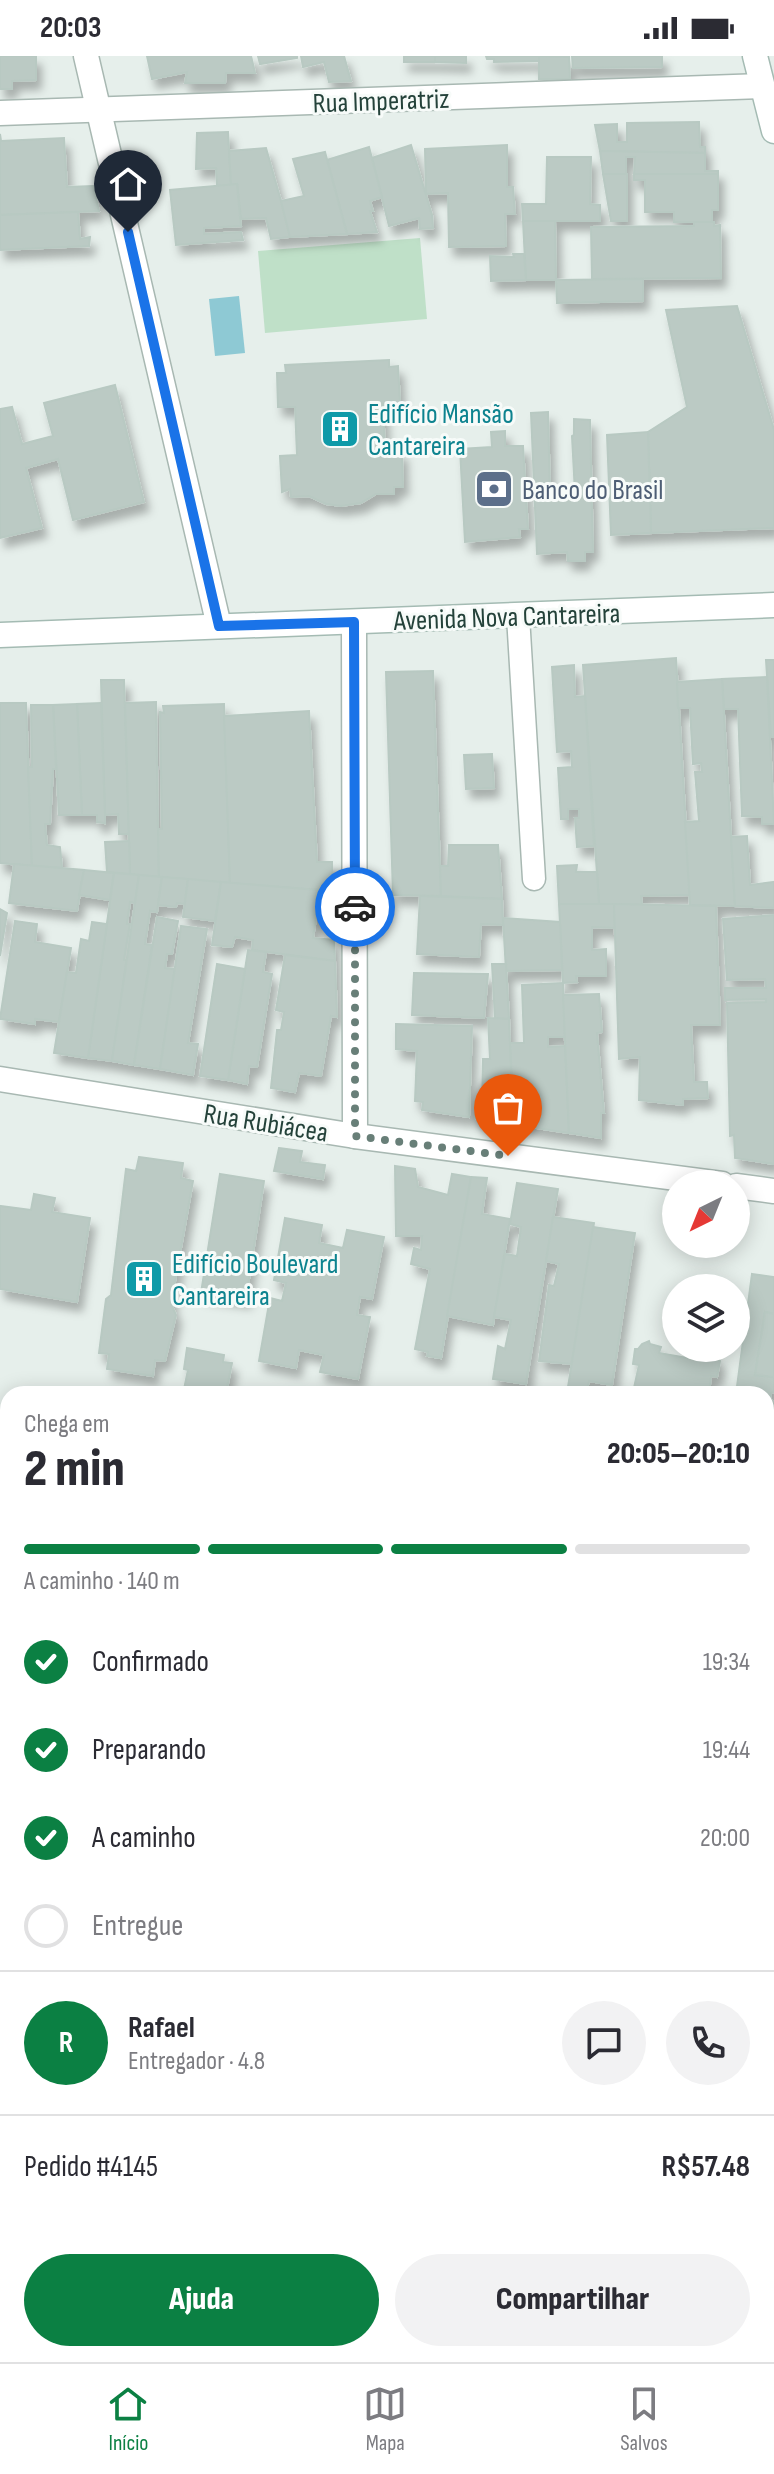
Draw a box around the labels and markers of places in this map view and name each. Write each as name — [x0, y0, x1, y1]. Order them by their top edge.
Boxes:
pin — [94, 150, 162, 232]
place label: Edifício Mansão Cantareira — [368, 398, 514, 463]
building icon: Edifício Mansão Cantareira — [319, 408, 361, 450]
bank icon: Banco do Brasil — [473, 468, 515, 510]
place label: Banco do Brasil — [522, 474, 664, 507]
pin — [474, 1074, 542, 1156]
place label: Edifício Boulevard Cantareira — [172, 1248, 339, 1313]
building icon: Edifício Boulevard Cantareira — [123, 1258, 165, 1300]

